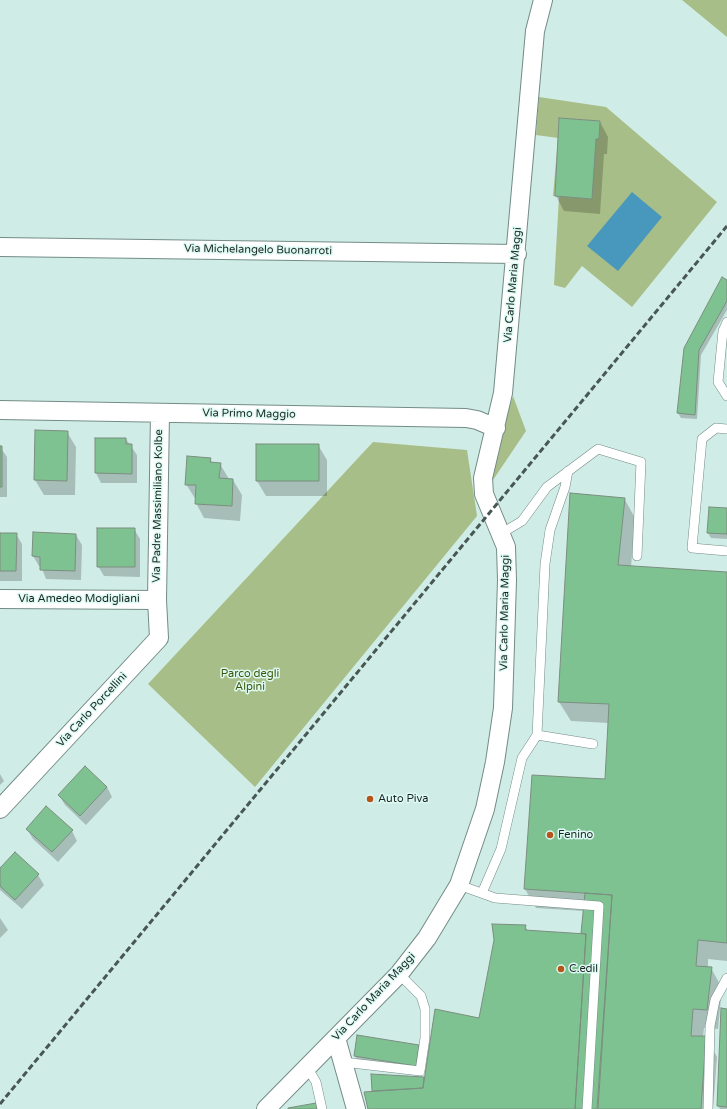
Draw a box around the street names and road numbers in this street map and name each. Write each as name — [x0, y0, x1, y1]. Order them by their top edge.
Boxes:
street label: Via Carlo Maria Maggi — [501, 227, 525, 343]
street label: Via Michelangelo Buonarroti — [184, 242, 332, 258]
street label: Via Primo Maggio — [202, 407, 296, 421]
street label: Via Padre Massimiliano Kolbe — [150, 429, 166, 583]
street label: Via Carlo Maria Maggi — [497, 555, 513, 671]
street label: Via Amedeo Modigliani — [18, 592, 140, 606]
street label: Via Carlo Porcellini — [54, 670, 130, 750]
street label: Via Carlo Maria Maggi — [330, 950, 418, 1044]

